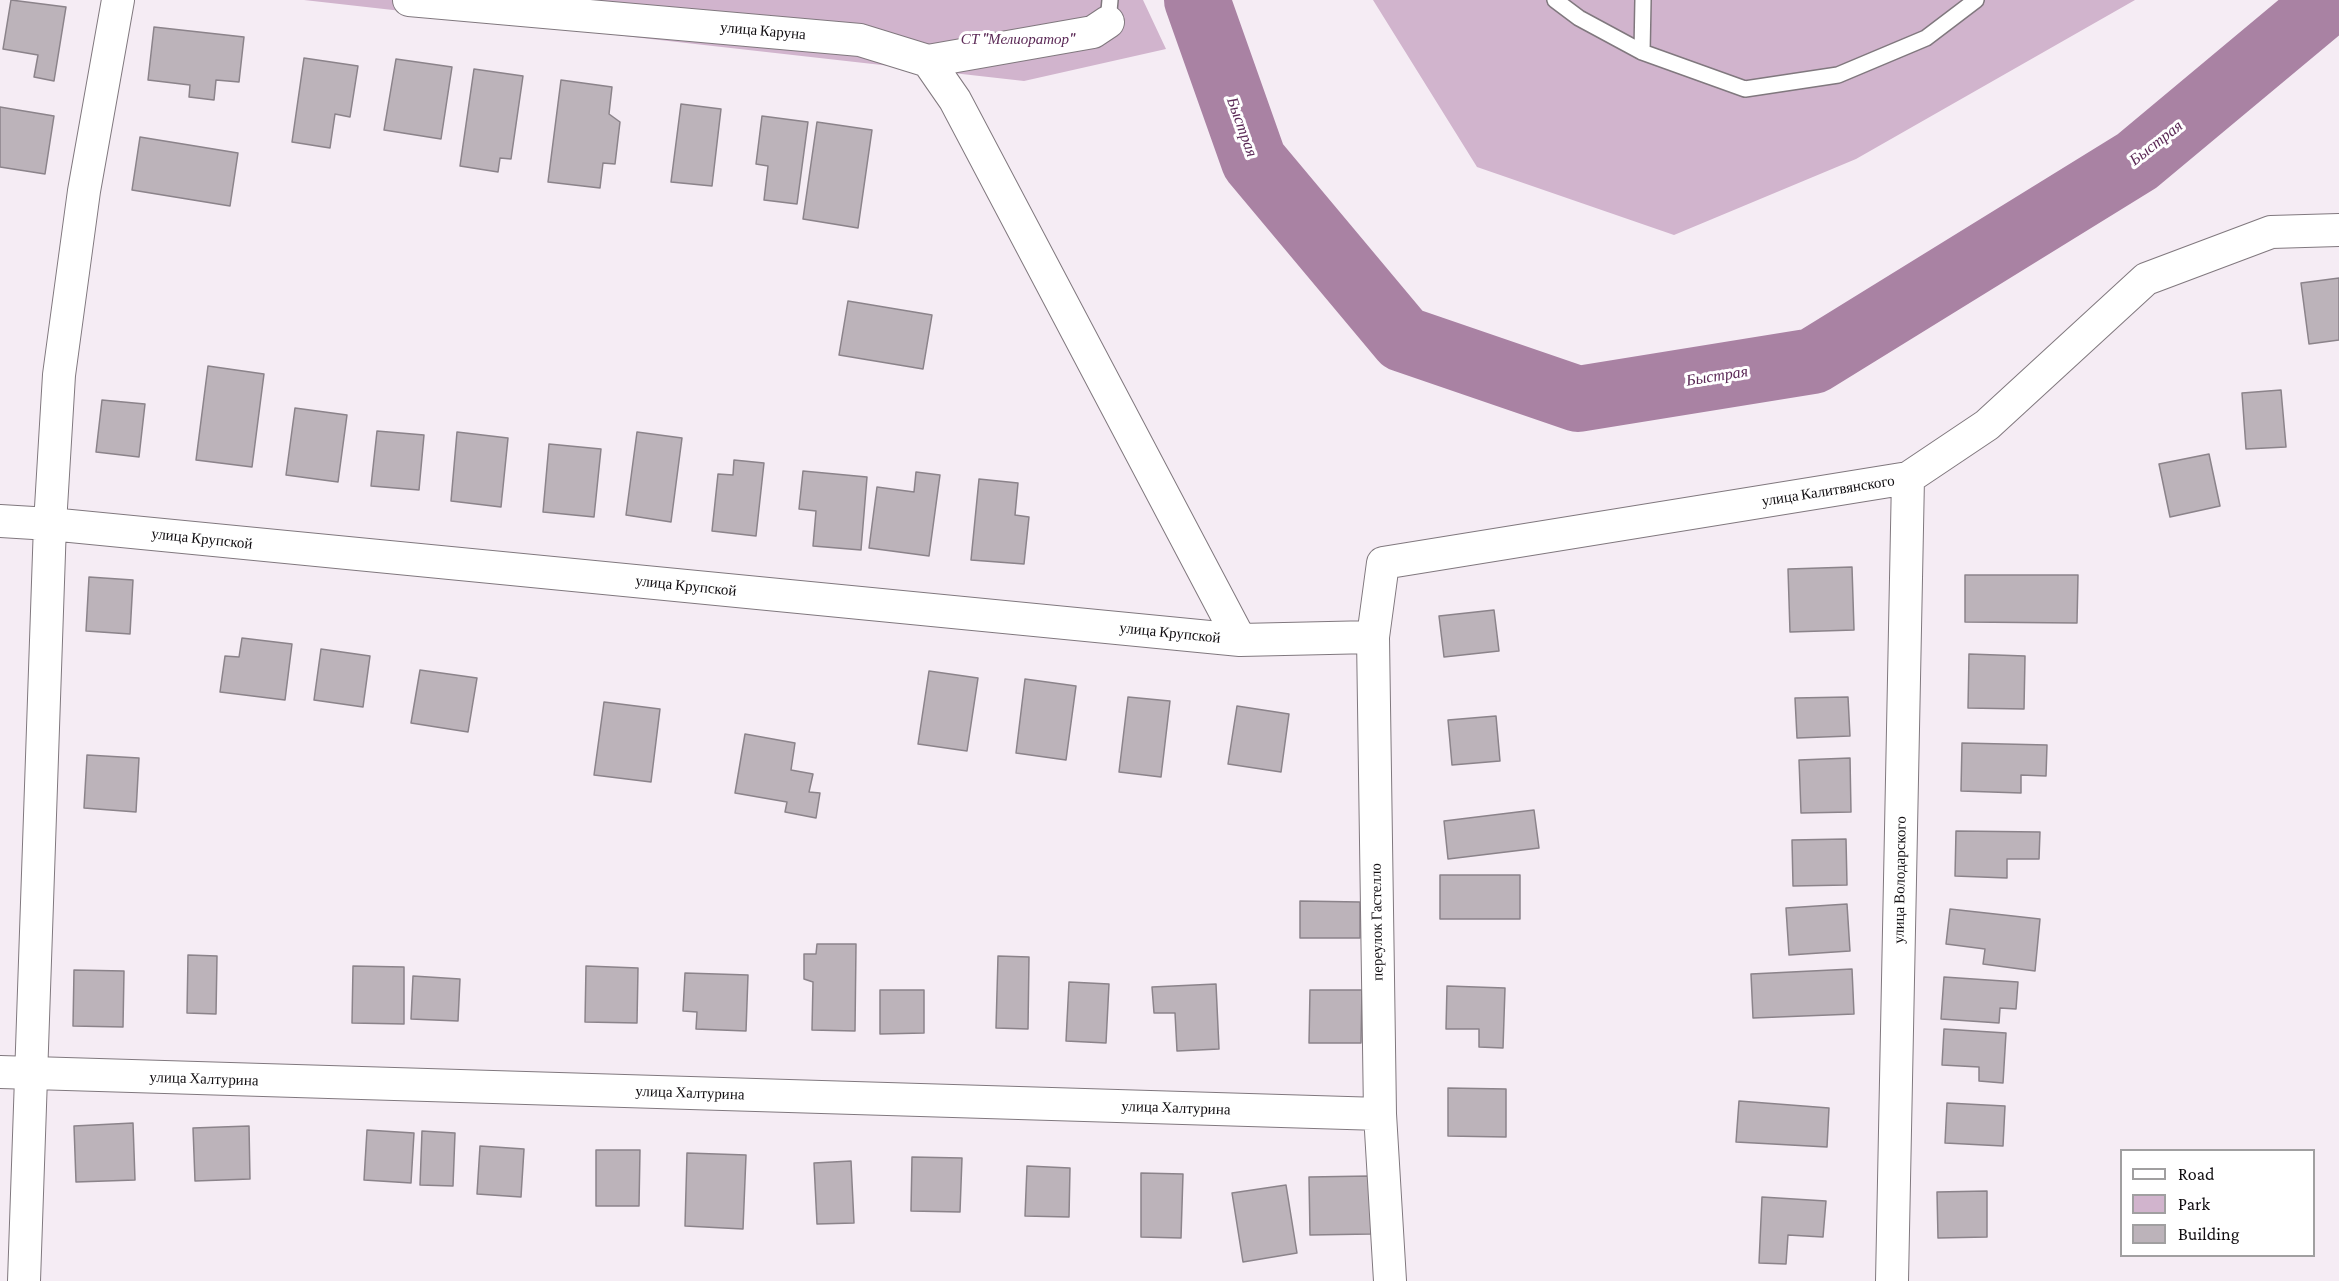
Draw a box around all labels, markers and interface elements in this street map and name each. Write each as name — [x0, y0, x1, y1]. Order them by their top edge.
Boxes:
street label: улица Каруна — [719, 18, 807, 44]
park label: СТ "Мелиоратор" — [961, 30, 1075, 48]
water label: Быстрая — [1222, 94, 1262, 160]
water label: Быстрая — [2126, 116, 2186, 170]
water label: Быстрая — [1685, 362, 1749, 390]
street label: улица Калитвянского — [1760, 472, 1896, 510]
street label: улица Крупской — [151, 525, 253, 553]
street label: улица Крупской — [635, 572, 737, 600]
street label: улица Крупской — [1119, 619, 1221, 647]
street label: улица Володарского — [1890, 816, 1910, 944]
street label: переулок Гастелло — [1367, 863, 1387, 981]
street label: улица Халтурина — [149, 1068, 259, 1090]
street label: улица Халтурина — [635, 1082, 745, 1104]
street label: улица Халтурина — [1121, 1097, 1231, 1119]
legend — [2120, 1149, 2315, 1257]
text: Road — [2178, 1164, 2215, 1184]
text: Park — [2178, 1194, 2210, 1214]
text: Building — [2178, 1224, 2239, 1244]

